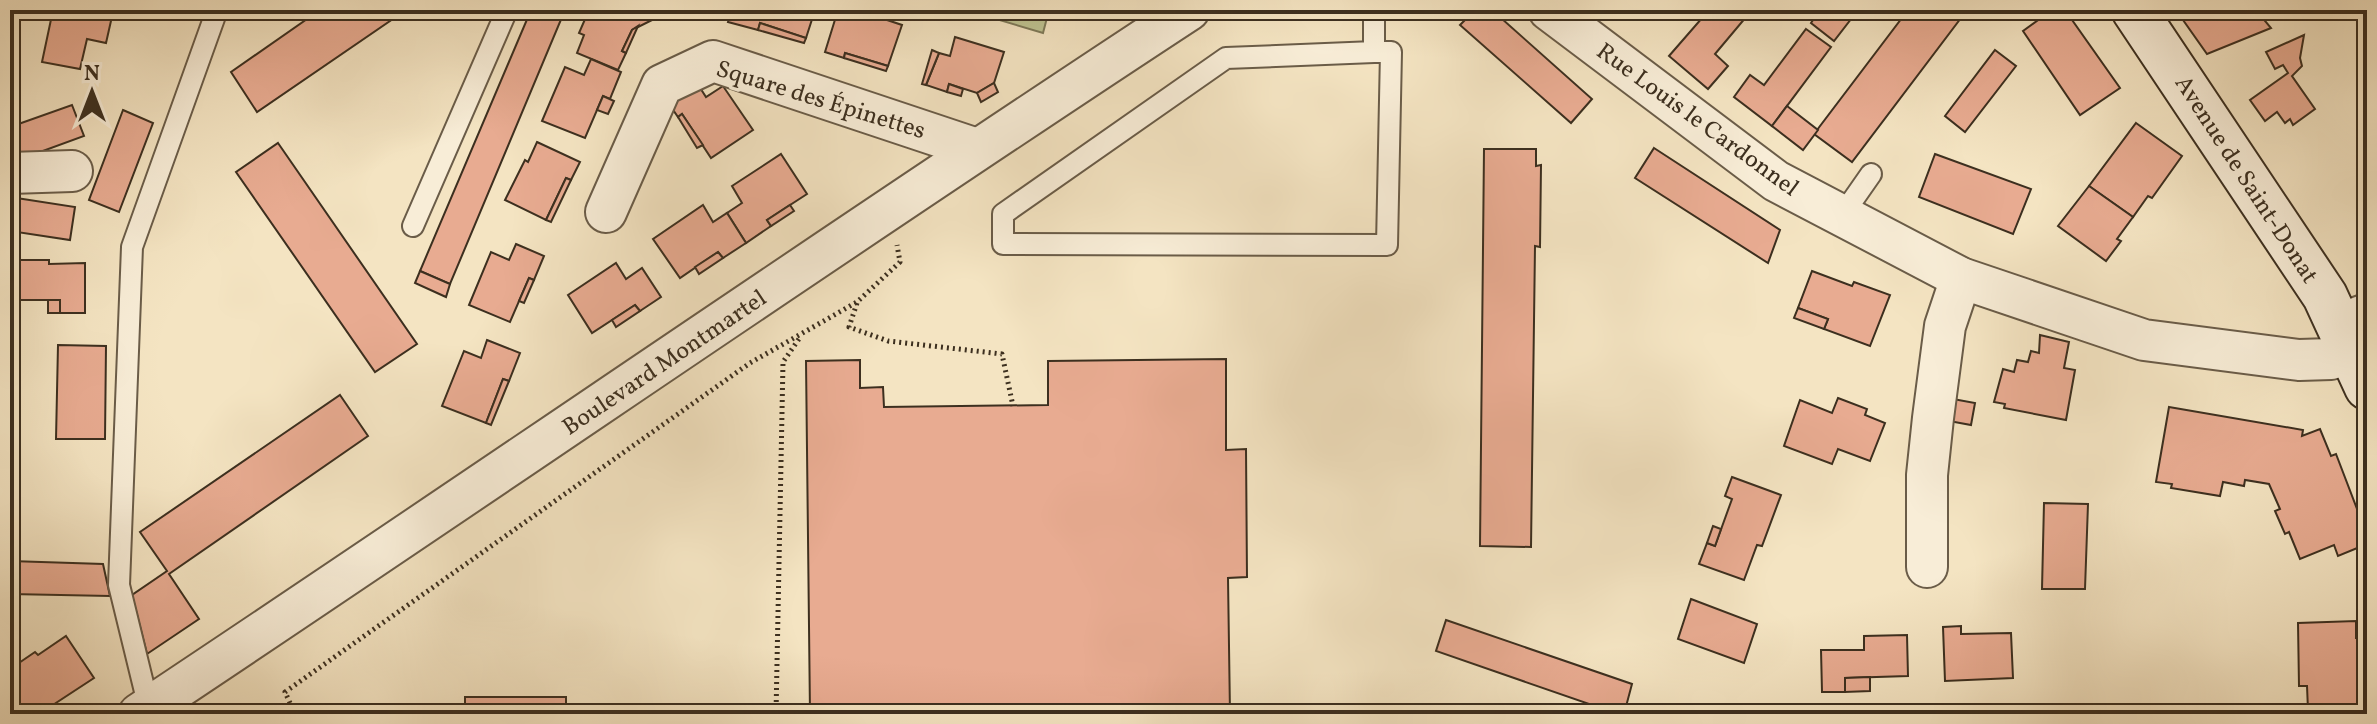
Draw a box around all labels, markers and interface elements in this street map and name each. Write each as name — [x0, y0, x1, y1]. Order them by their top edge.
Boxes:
street label: Rue Louis le Cardonnel — [1589, 36, 1805, 206]
north arrow — [52, 52, 132, 132]
street label: Square des Épinettes — [712, 53, 929, 149]
text: N — [84, 59, 100, 90]
street label: Avenue de Saint-Donat — [2165, 69, 2325, 291]
street label: Boulevard Montmartel — [556, 282, 774, 445]

